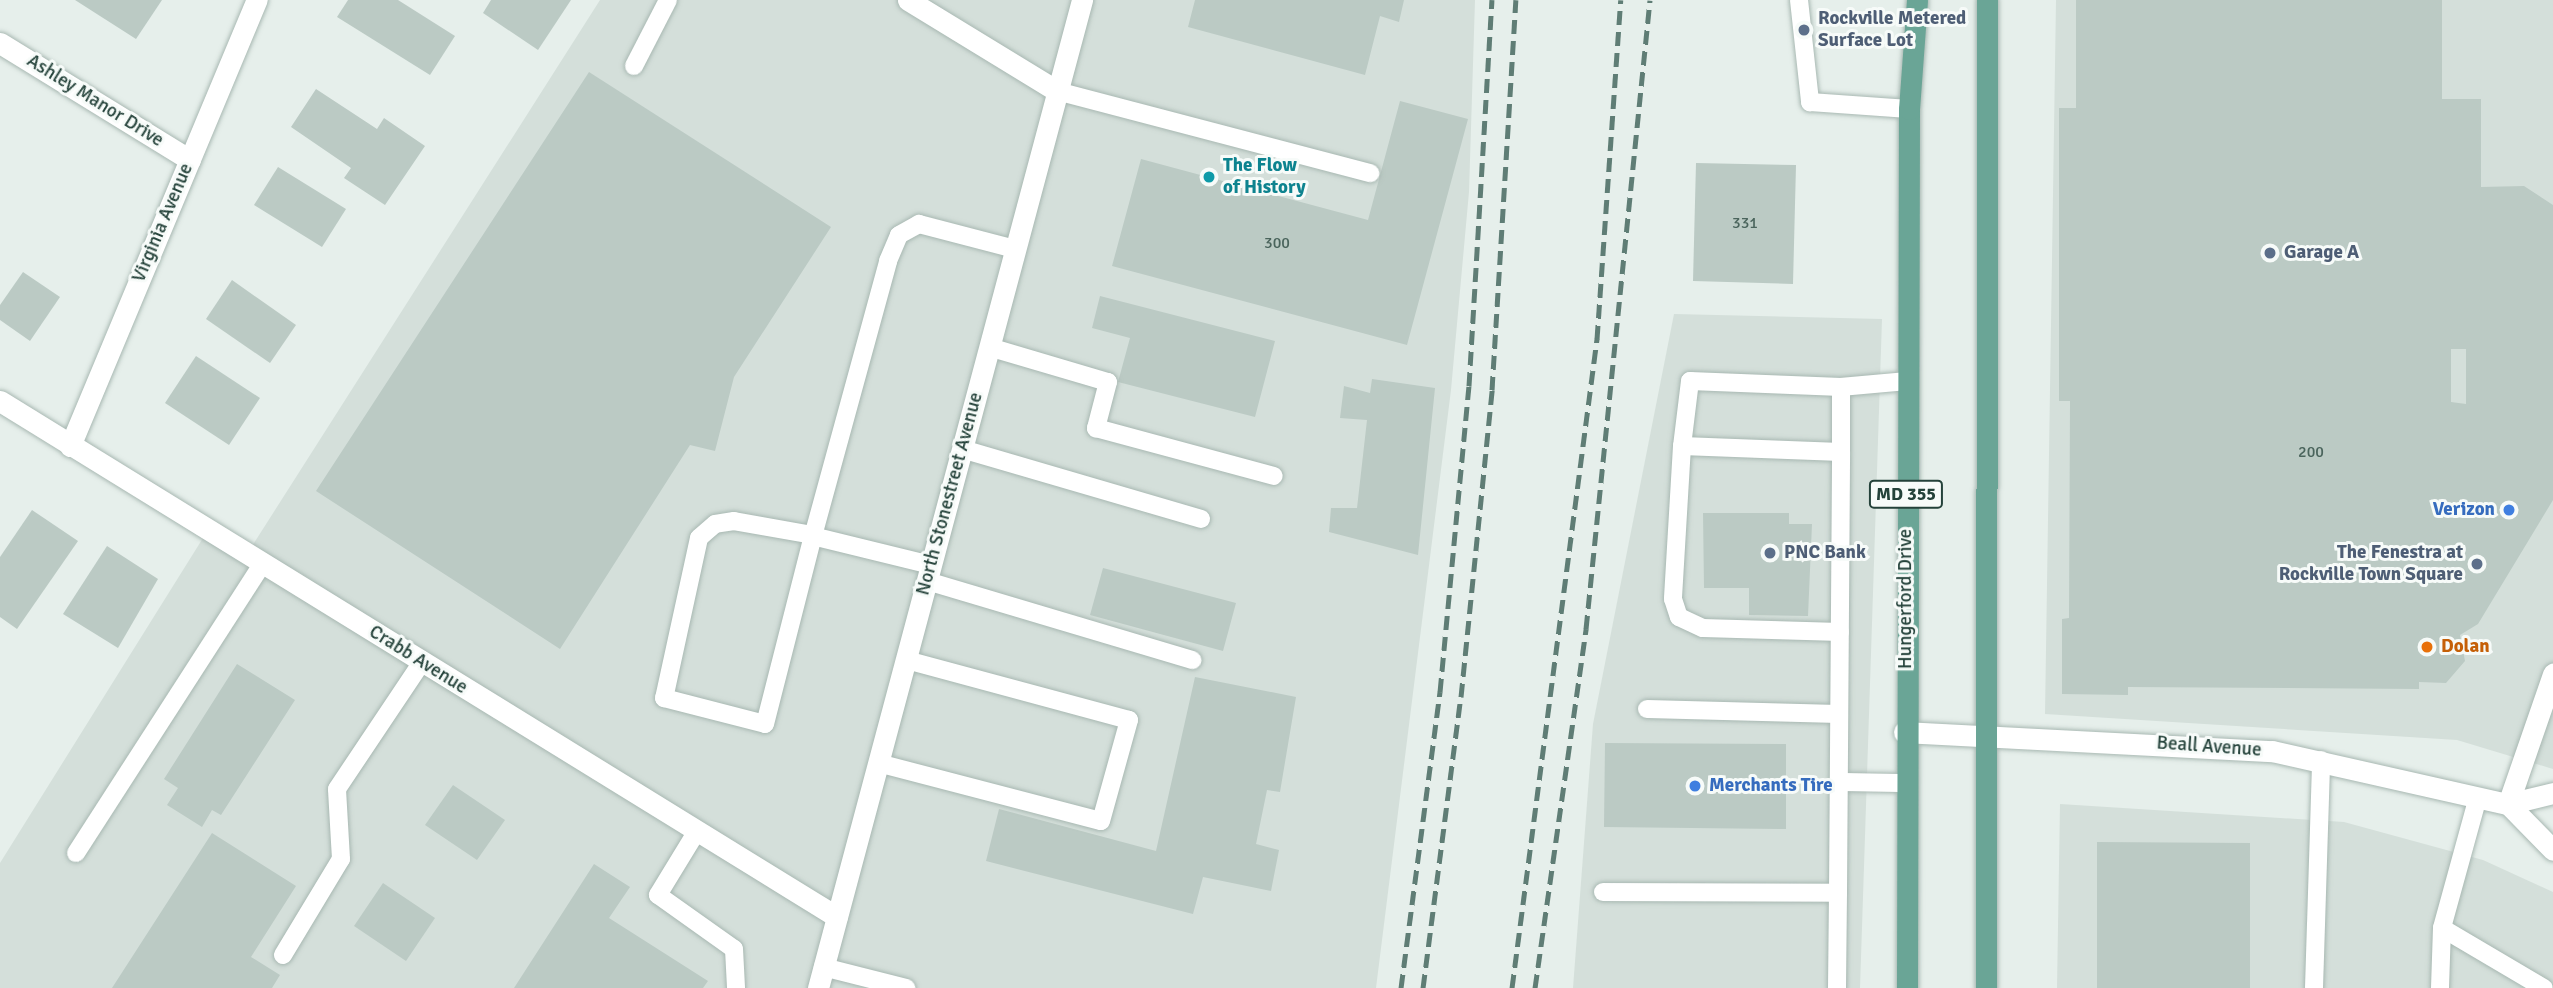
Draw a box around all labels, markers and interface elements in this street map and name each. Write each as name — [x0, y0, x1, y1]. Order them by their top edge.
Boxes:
place label: Rockville Metered Surface Lot — [1818, 8, 1966, 52]
marker: Rockville Metered Surface Lot — [1796, 22, 1812, 38]
street label: Ashley Manor Drive — [22, 50, 168, 152]
place label: The Flow of History — [1223, 155, 1306, 199]
street label: Virginia Avenue — [128, 160, 198, 286]
marker: The Flow of History — [1201, 169, 1217, 185]
house number: 331 — [1732, 213, 1758, 233]
house number: 300 — [1264, 233, 1290, 253]
place label: Garage A — [2284, 242, 2359, 264]
marker: Garage A — [2262, 245, 2278, 261]
street label: North Stonestreet Avenue — [912, 390, 988, 598]
house number: 200 — [2298, 442, 2324, 462]
road number: MD 355 — [1868, 480, 1944, 508]
place label: Verizon — [2433, 499, 2495, 521]
marker: Verizon — [2501, 502, 2517, 518]
street label: Hungerford Drive — [1895, 529, 1917, 669]
place label: PNC Bank — [1784, 542, 1866, 564]
place label: The Fenestra at Rockville Town Square — [2279, 542, 2463, 586]
marker: PNC Bank — [1762, 545, 1778, 561]
marker: The Fenestra at Rockville Town Square — [2469, 556, 2485, 572]
street label: Crabb Avenue — [365, 621, 471, 699]
place label: Dolan — [2441, 636, 2490, 658]
marker: Dolan — [2419, 639, 2435, 655]
street label: Beall Avenue — [2156, 732, 2262, 762]
place label: Merchants Tire — [1709, 775, 1833, 797]
marker: Merchants Tire — [1687, 778, 1703, 794]

